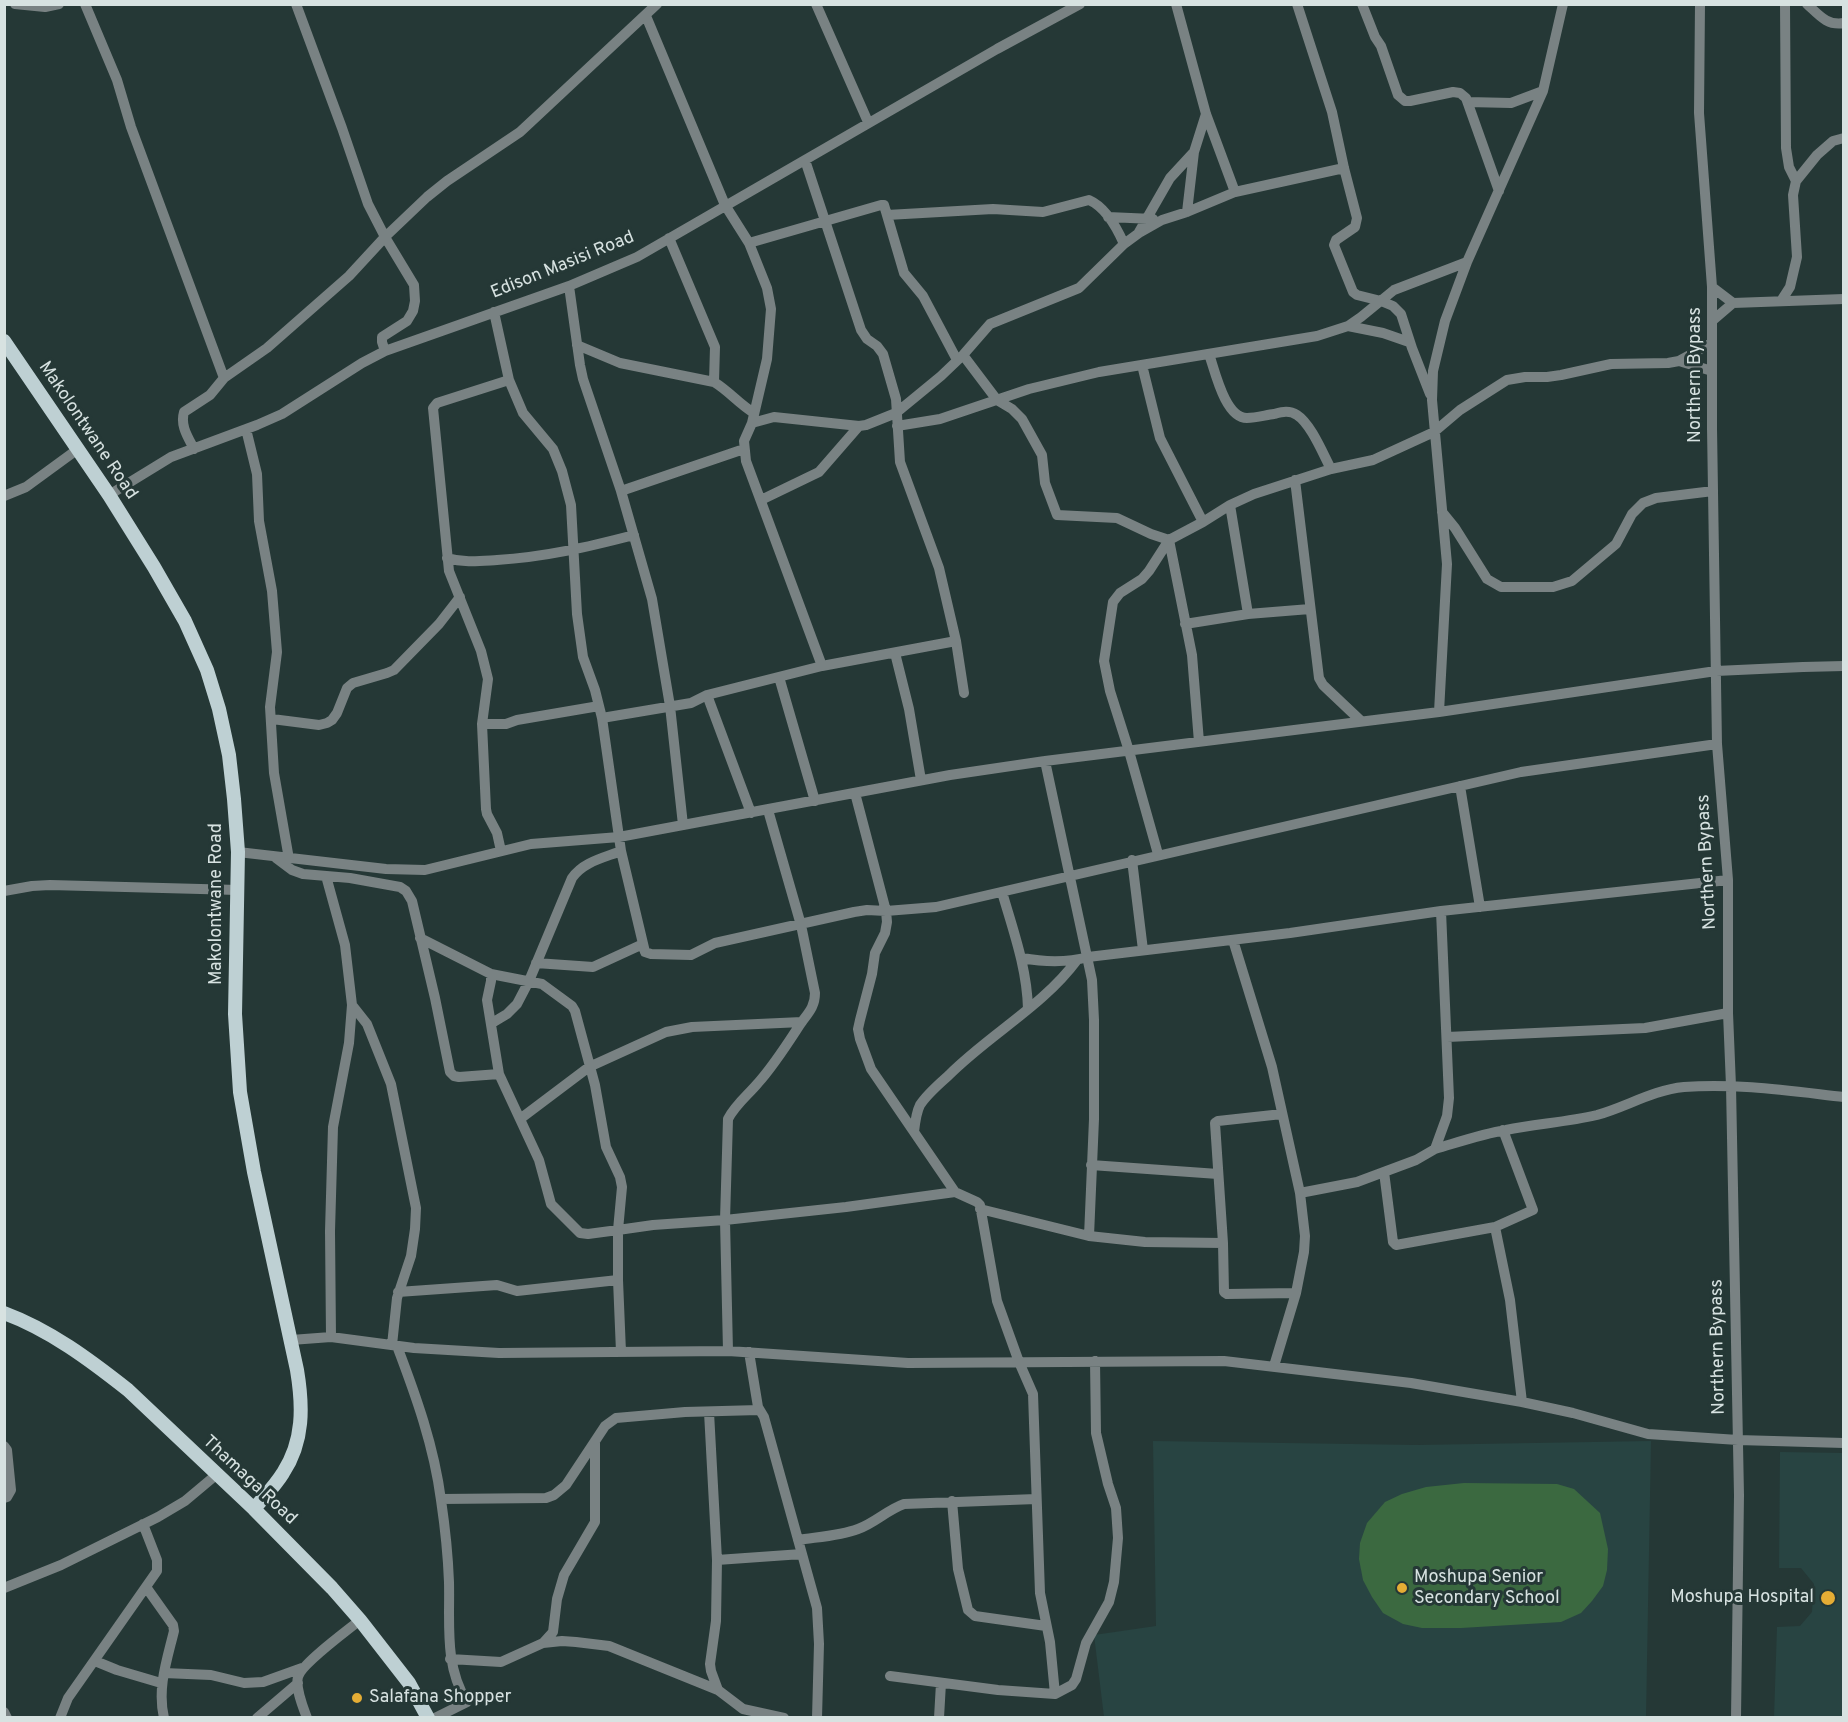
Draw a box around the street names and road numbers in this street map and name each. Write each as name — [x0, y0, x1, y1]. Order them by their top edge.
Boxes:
street label: Edison Masisi Road — [488, 227, 638, 305]
street label: Northern Bypass — [1685, 307, 1707, 443]
street label: Makolontwane Road — [33, 358, 141, 504]
street label: Northern Bypass — [1694, 794, 1722, 930]
street label: Makolontwane Road — [206, 823, 228, 985]
street label: Northern Bypass — [1707, 1279, 1731, 1415]
street label: Thamaga Road — [197, 1432, 301, 1530]

